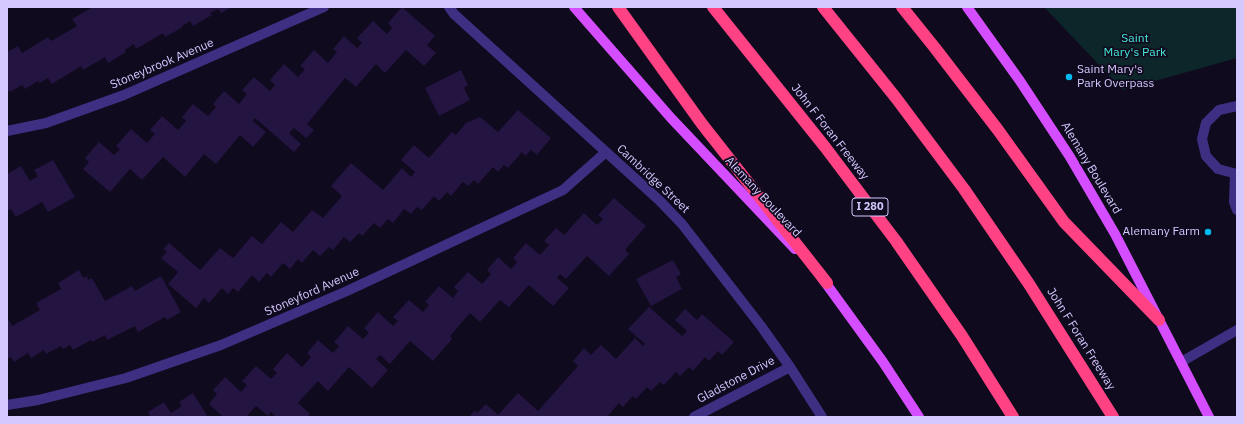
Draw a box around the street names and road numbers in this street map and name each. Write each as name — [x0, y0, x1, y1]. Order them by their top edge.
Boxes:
street label: Stoneybrook Avenue — [108, 36, 216, 92]
street label: John F Foran Freeway — [788, 81, 872, 183]
street label: Alemany Boulevard — [1058, 119, 1124, 217]
street label: Cambridge Street — [614, 142, 692, 216]
street label: Alemany Boulevard — [722, 154, 804, 240]
road number: I 280 — [852, 198, 888, 216]
street label: Stoneyford Avenue — [262, 265, 362, 319]
street label: John F Foran Freeway — [1044, 285, 1118, 393]
street label: Gladstone Drive — [695, 354, 777, 406]

